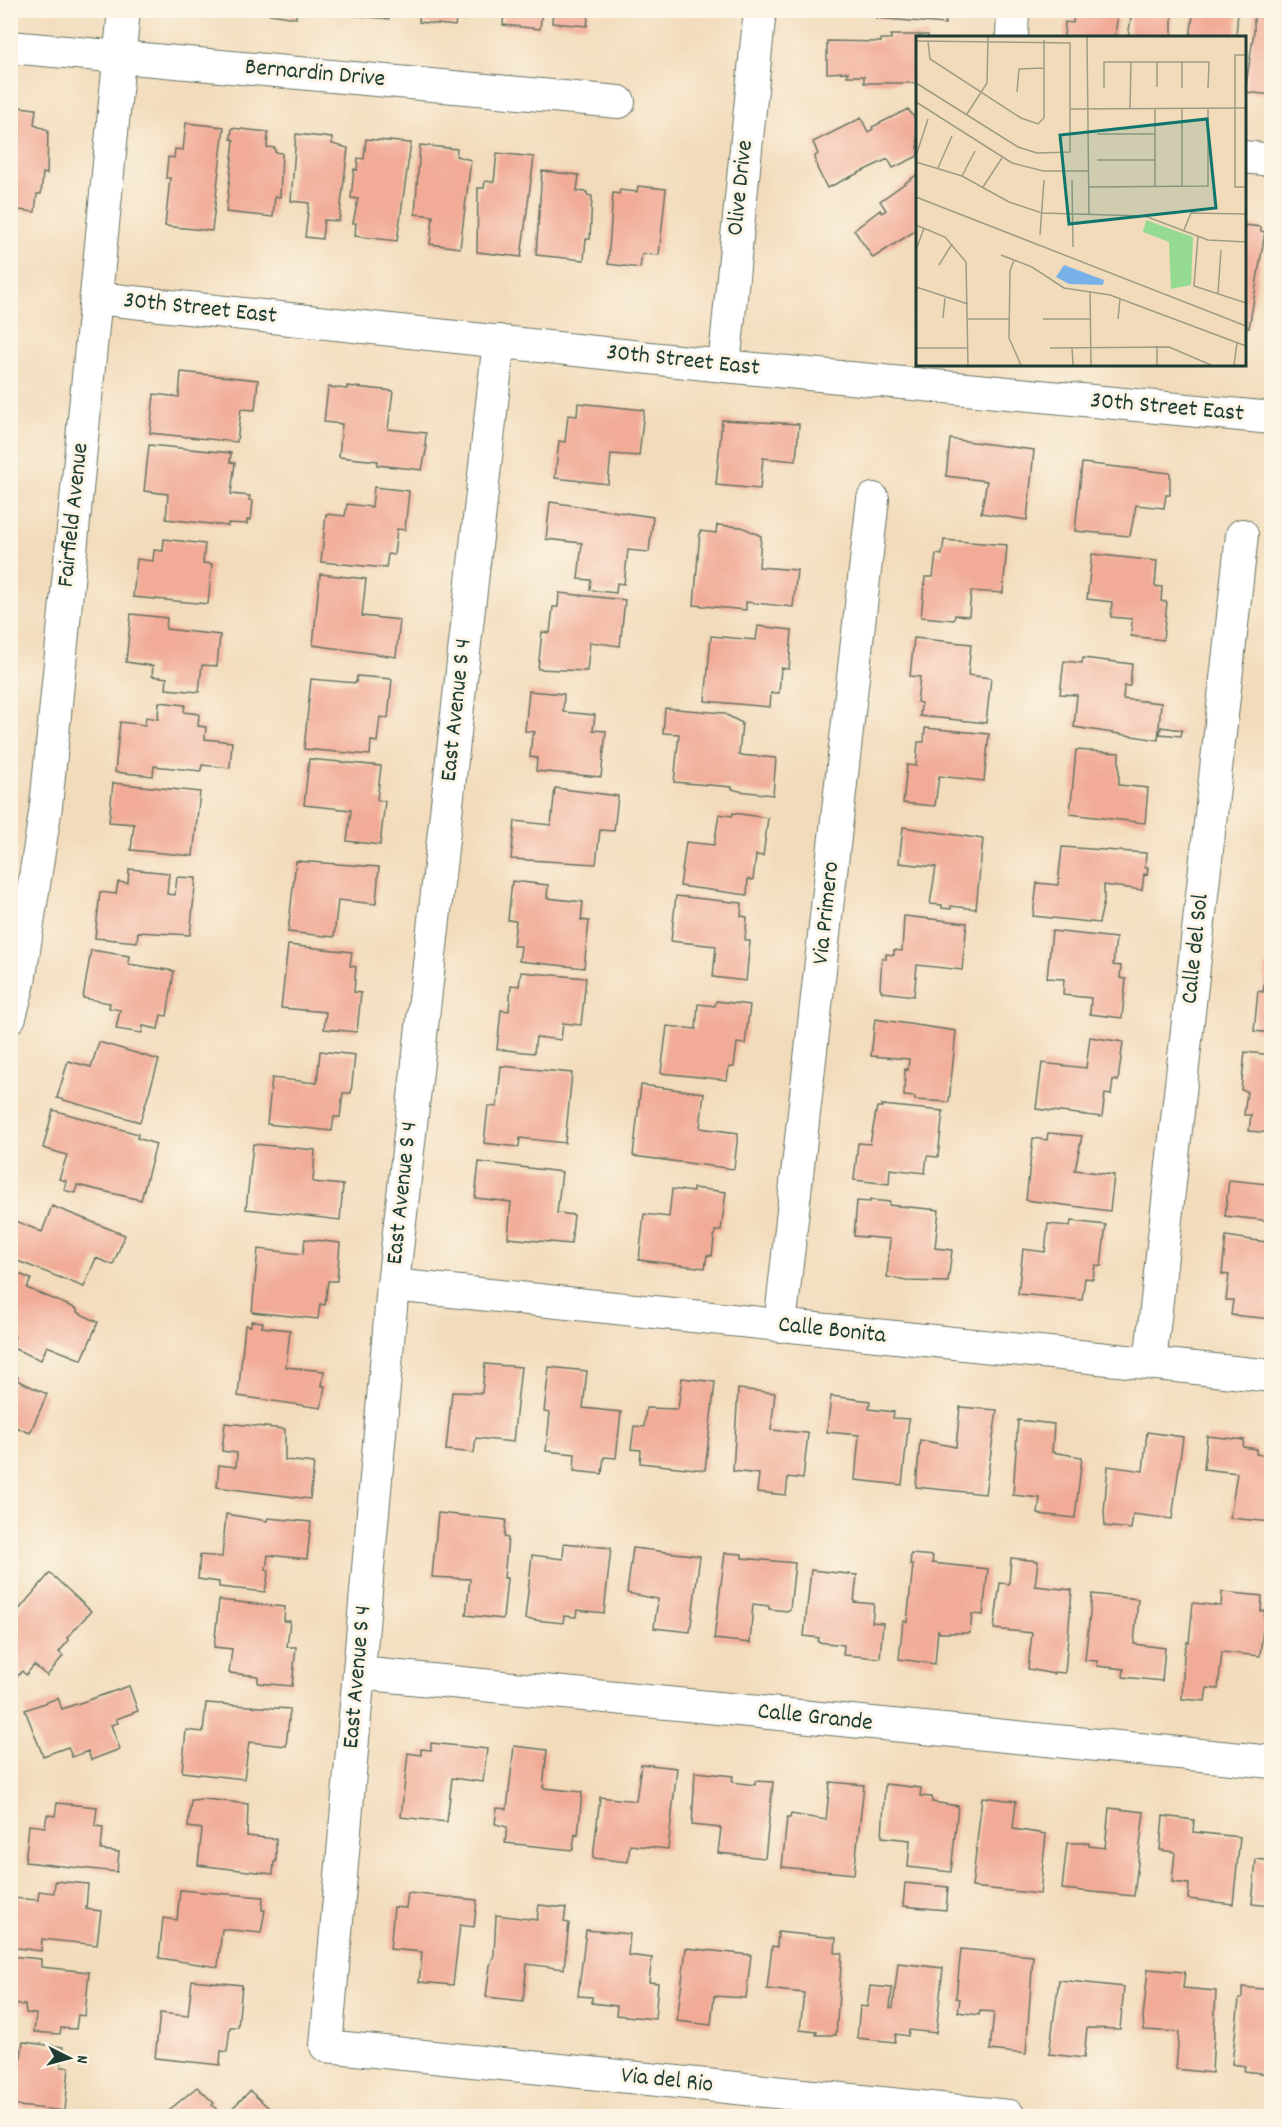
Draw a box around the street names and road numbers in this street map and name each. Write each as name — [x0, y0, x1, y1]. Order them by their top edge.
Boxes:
street label: Bernardin Drive — [243, 51, 387, 97]
street label: Olive Drive — [719, 138, 763, 238]
street label: 30th Street East — [122, 284, 278, 334]
street label: 30th Street East — [605, 336, 761, 386]
street label: 30th Street East — [1089, 384, 1245, 432]
street label: Fairfield Avenue — [50, 441, 98, 589]
street label: East Avenue S 4 — [433, 637, 481, 783]
street label: Via Primero — [805, 860, 849, 966]
street label: Calle del Sol — [1173, 892, 1219, 1006]
street label: East Avenue S 4 — [379, 1120, 427, 1266]
street label: Calle Bonita — [776, 1308, 888, 1354]
street label: East Avenue S 4 — [335, 1604, 381, 1750]
street label: Calle Grande — [756, 1695, 874, 1741]
street label: Via del Rio — [619, 2059, 715, 2103]

